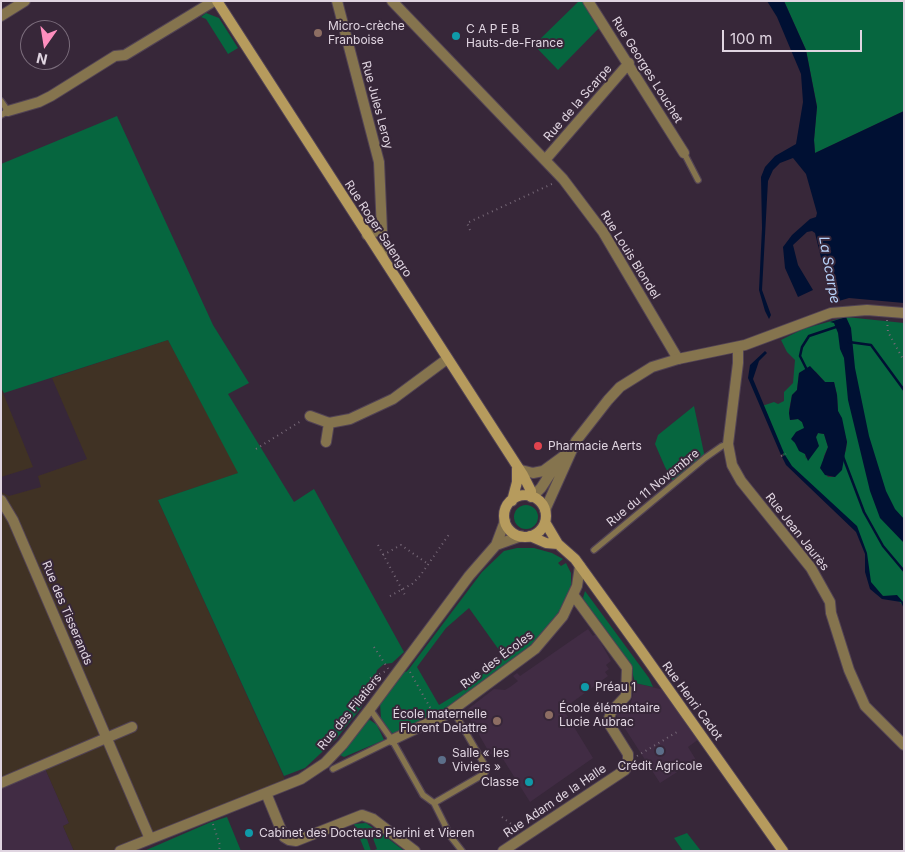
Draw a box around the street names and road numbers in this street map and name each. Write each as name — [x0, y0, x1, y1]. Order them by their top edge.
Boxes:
street label: Rue Georges Louchet — [608, 14, 686, 126]
street label: Rue Jules Leroy — [358, 59, 396, 151]
street label: Rue de la Scarpe — [541, 62, 615, 144]
street label: Rue Roger Salengro — [341, 178, 415, 280]
street label: Rue Louis Blondel — [597, 208, 663, 302]
street label: Rue du 11 Novembre — [604, 446, 702, 530]
street label: Rue Jean Jaurès — [762, 490, 832, 574]
street label: Rue des Tisserands — [39, 559, 95, 667]
street label: Rue des Écoles — [458, 628, 536, 692]
street label: Rue Henri Cadot — [659, 659, 725, 743]
street label: Rue des Filatiers — [315, 671, 385, 753]
street label: Rue Adam de la Halle — [501, 761, 609, 841]

